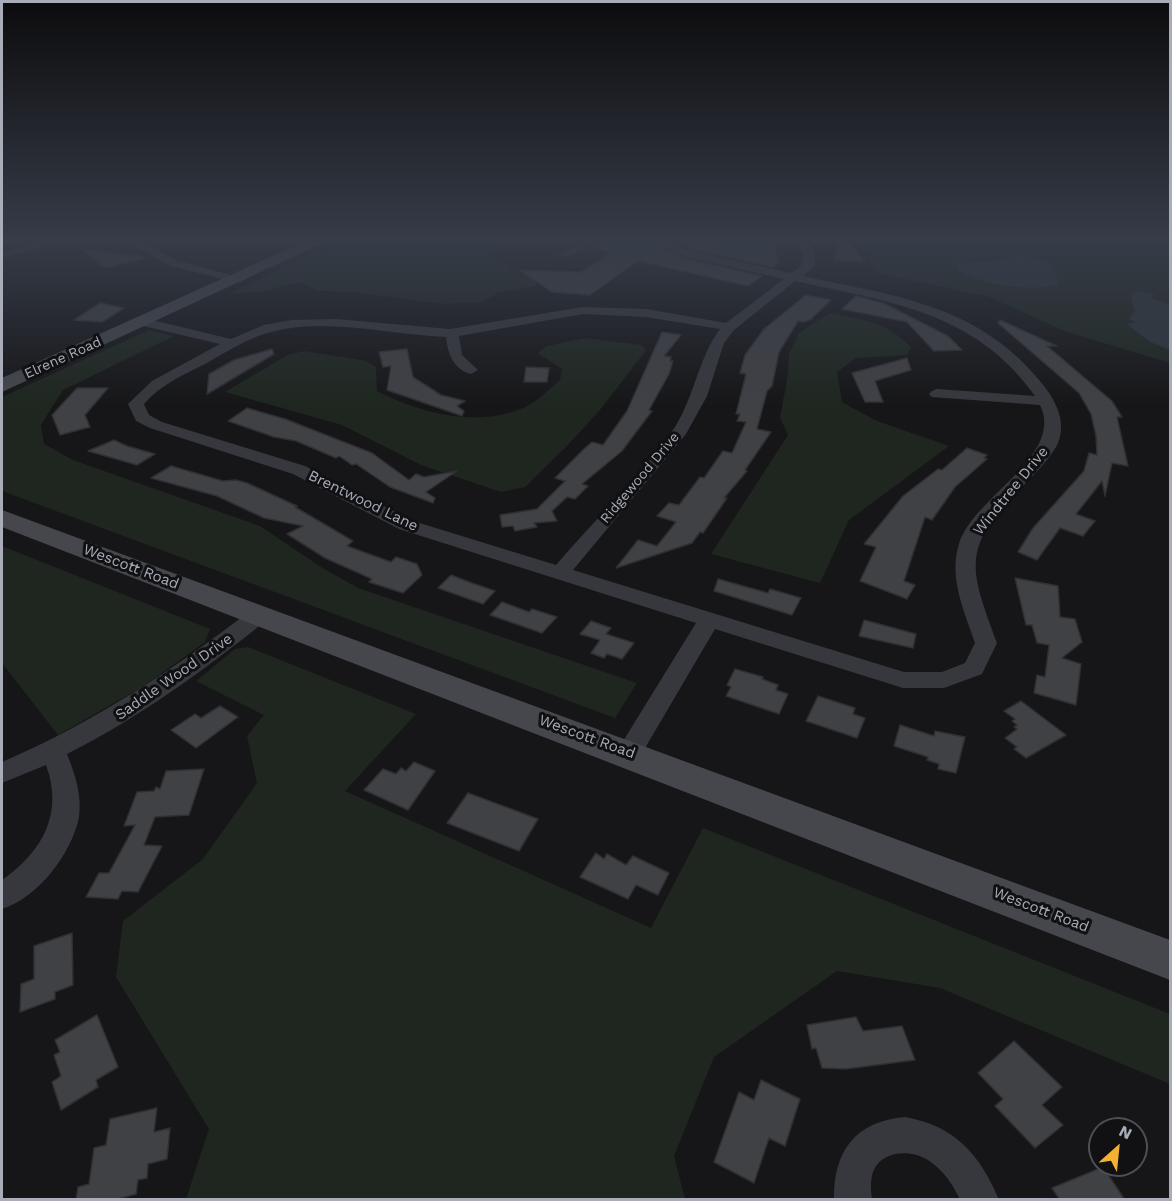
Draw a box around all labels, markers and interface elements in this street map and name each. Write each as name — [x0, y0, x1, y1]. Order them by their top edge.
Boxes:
street label: Elrene Road — [22, 334, 104, 382]
street label: Ridgewood Drive — [597, 429, 683, 527]
street label: Windtree Drive — [970, 443, 1052, 539]
street label: Brentwood Lane — [305, 467, 421, 535]
street label: Wescott Road — [81, 540, 181, 594]
street label: Saddle Wood Drive — [112, 630, 236, 724]
street label: Wescott Road — [536, 711, 638, 763]
street label: Wescott Road — [991, 883, 1091, 937]
north arrow — [1088, 1117, 1148, 1177]
text: N — [1116, 1121, 1135, 1143]

